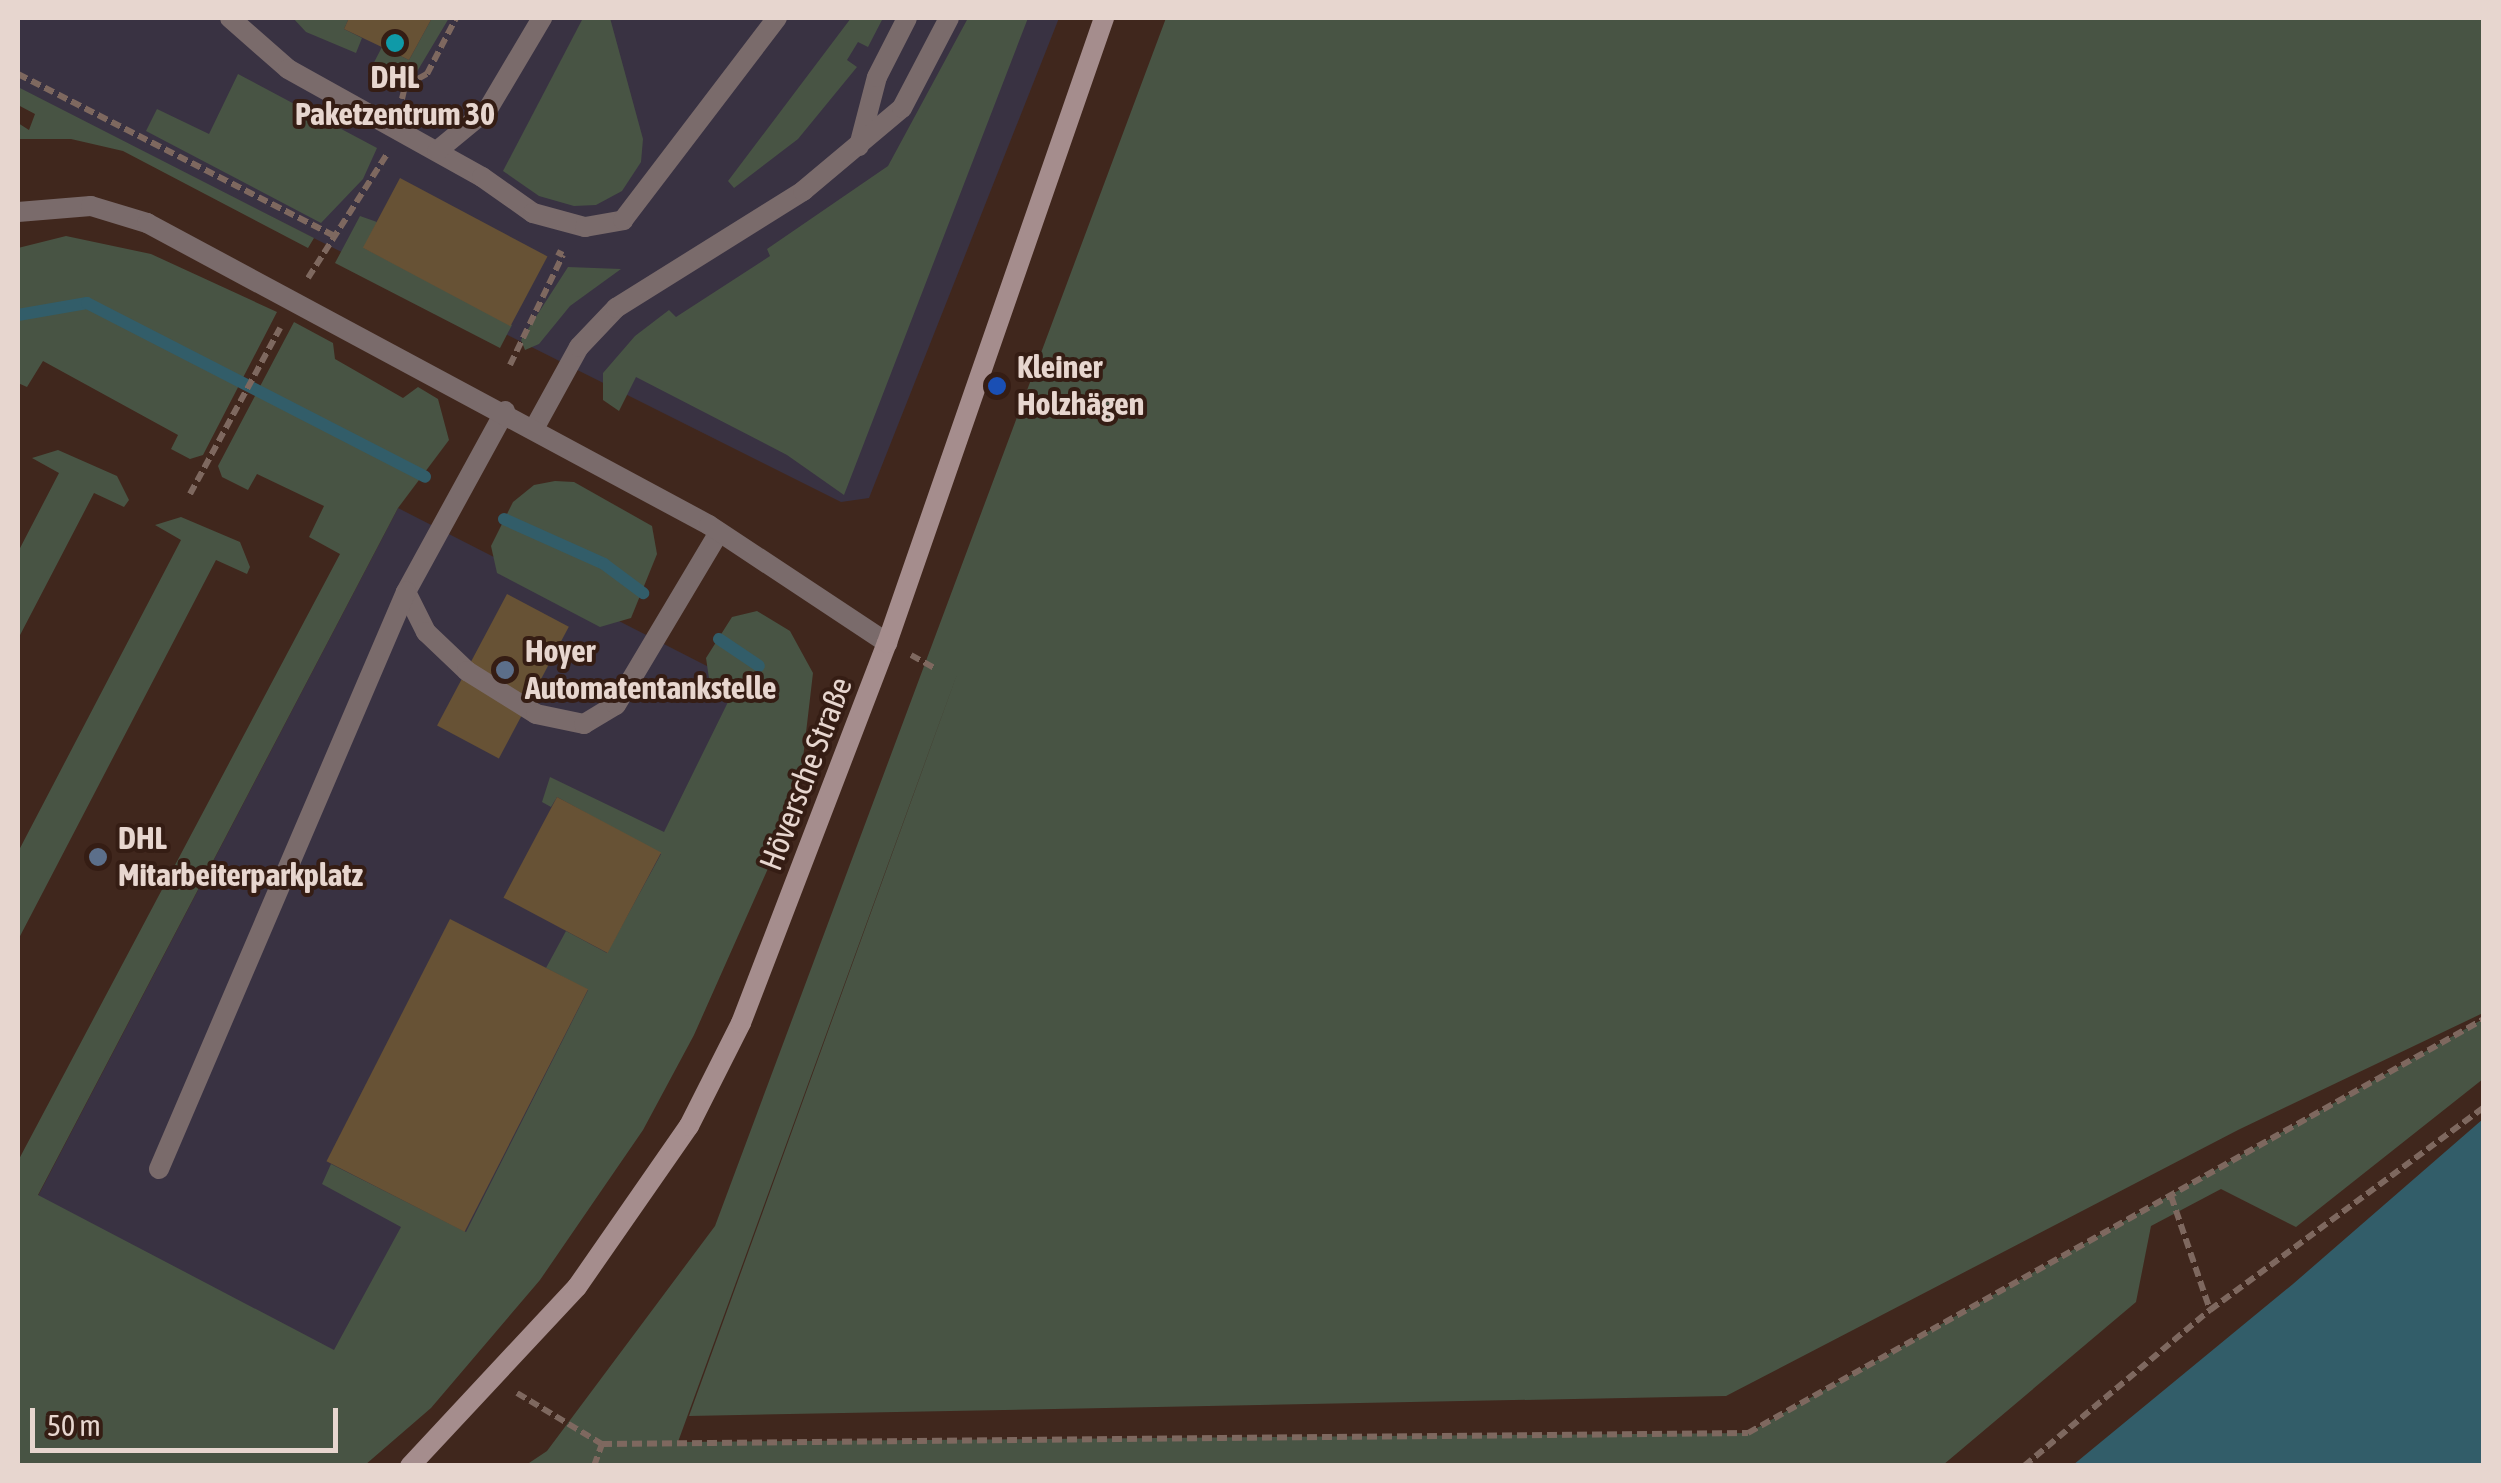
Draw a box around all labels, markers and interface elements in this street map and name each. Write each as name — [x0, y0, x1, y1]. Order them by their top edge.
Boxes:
marker: DHL Paketzentrum 30 — [384, 32, 406, 54]
place label: DHL Paketzentrum 30 — [295, 59, 495, 134]
place label: Kleiner Holzhägen — [1017, 349, 1144, 424]
marker: Kleiner Holzhägen — [986, 375, 1008, 397]
place label: Hoyer Automatentankstelle — [525, 633, 777, 708]
marker: Hoyer Automatentankstelle — [494, 659, 516, 681]
street label: Höversche Straße — [752, 672, 860, 876]
place label: DHL Mitarbeiterparkplatz — [118, 820, 363, 895]
marker: DHL Mitarbeiterparkplatz — [87, 846, 109, 868]
scale bar — [35, 1388, 342, 1450]
text: 50 m — [47, 1408, 101, 1442]

